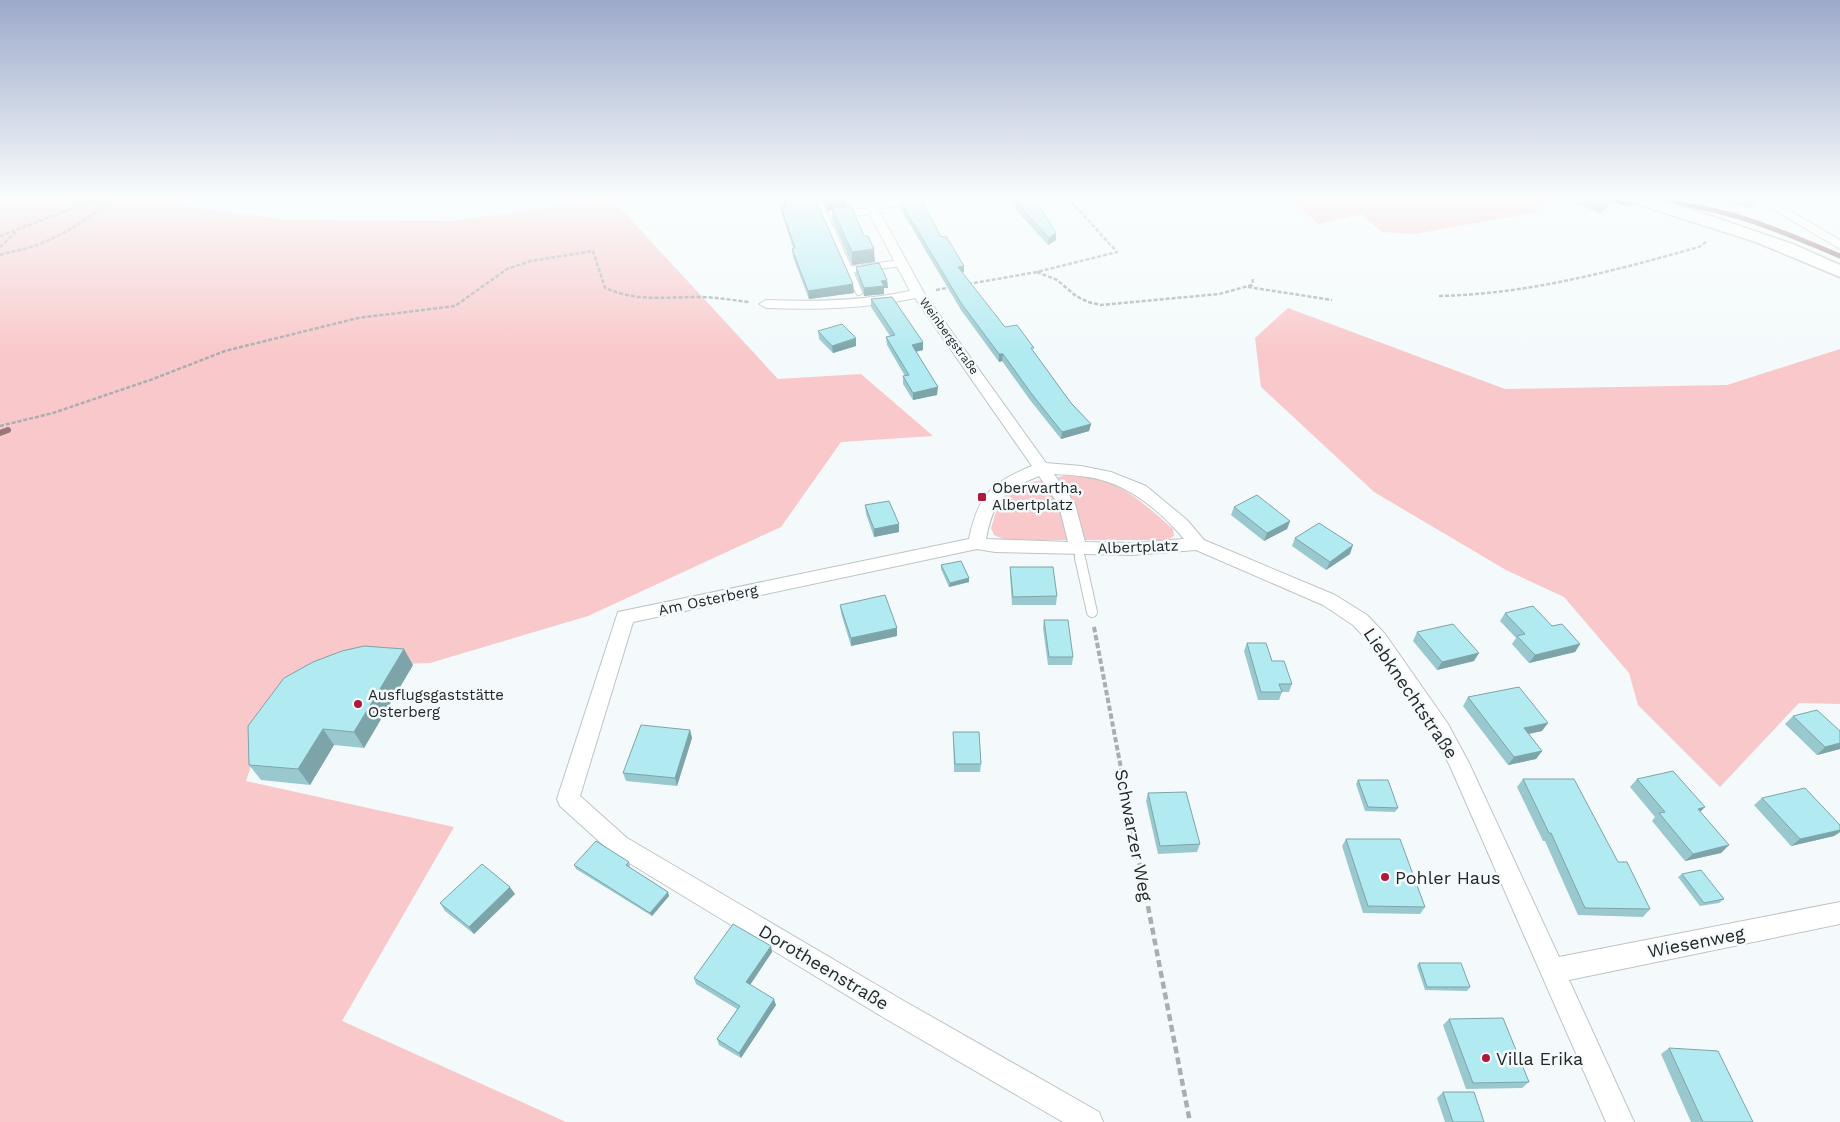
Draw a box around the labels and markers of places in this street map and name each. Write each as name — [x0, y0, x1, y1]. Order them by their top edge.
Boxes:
place label: Oberwartha, Albertplatz — [992, 479, 1082, 514]
marker: Oberwartha, Albertplatz — [976, 491, 988, 503]
place label: Ausflugsgaststätte Osterberg — [368, 686, 504, 721]
marker: Ausflugsgaststätte Osterberg — [352, 698, 364, 710]
place label: Pohler Haus — [1395, 867, 1501, 888]
marker: Pohler Haus — [1379, 871, 1391, 883]
place label: Villa Erika — [1496, 1048, 1583, 1069]
marker: Villa Erika — [1480, 1052, 1492, 1064]

